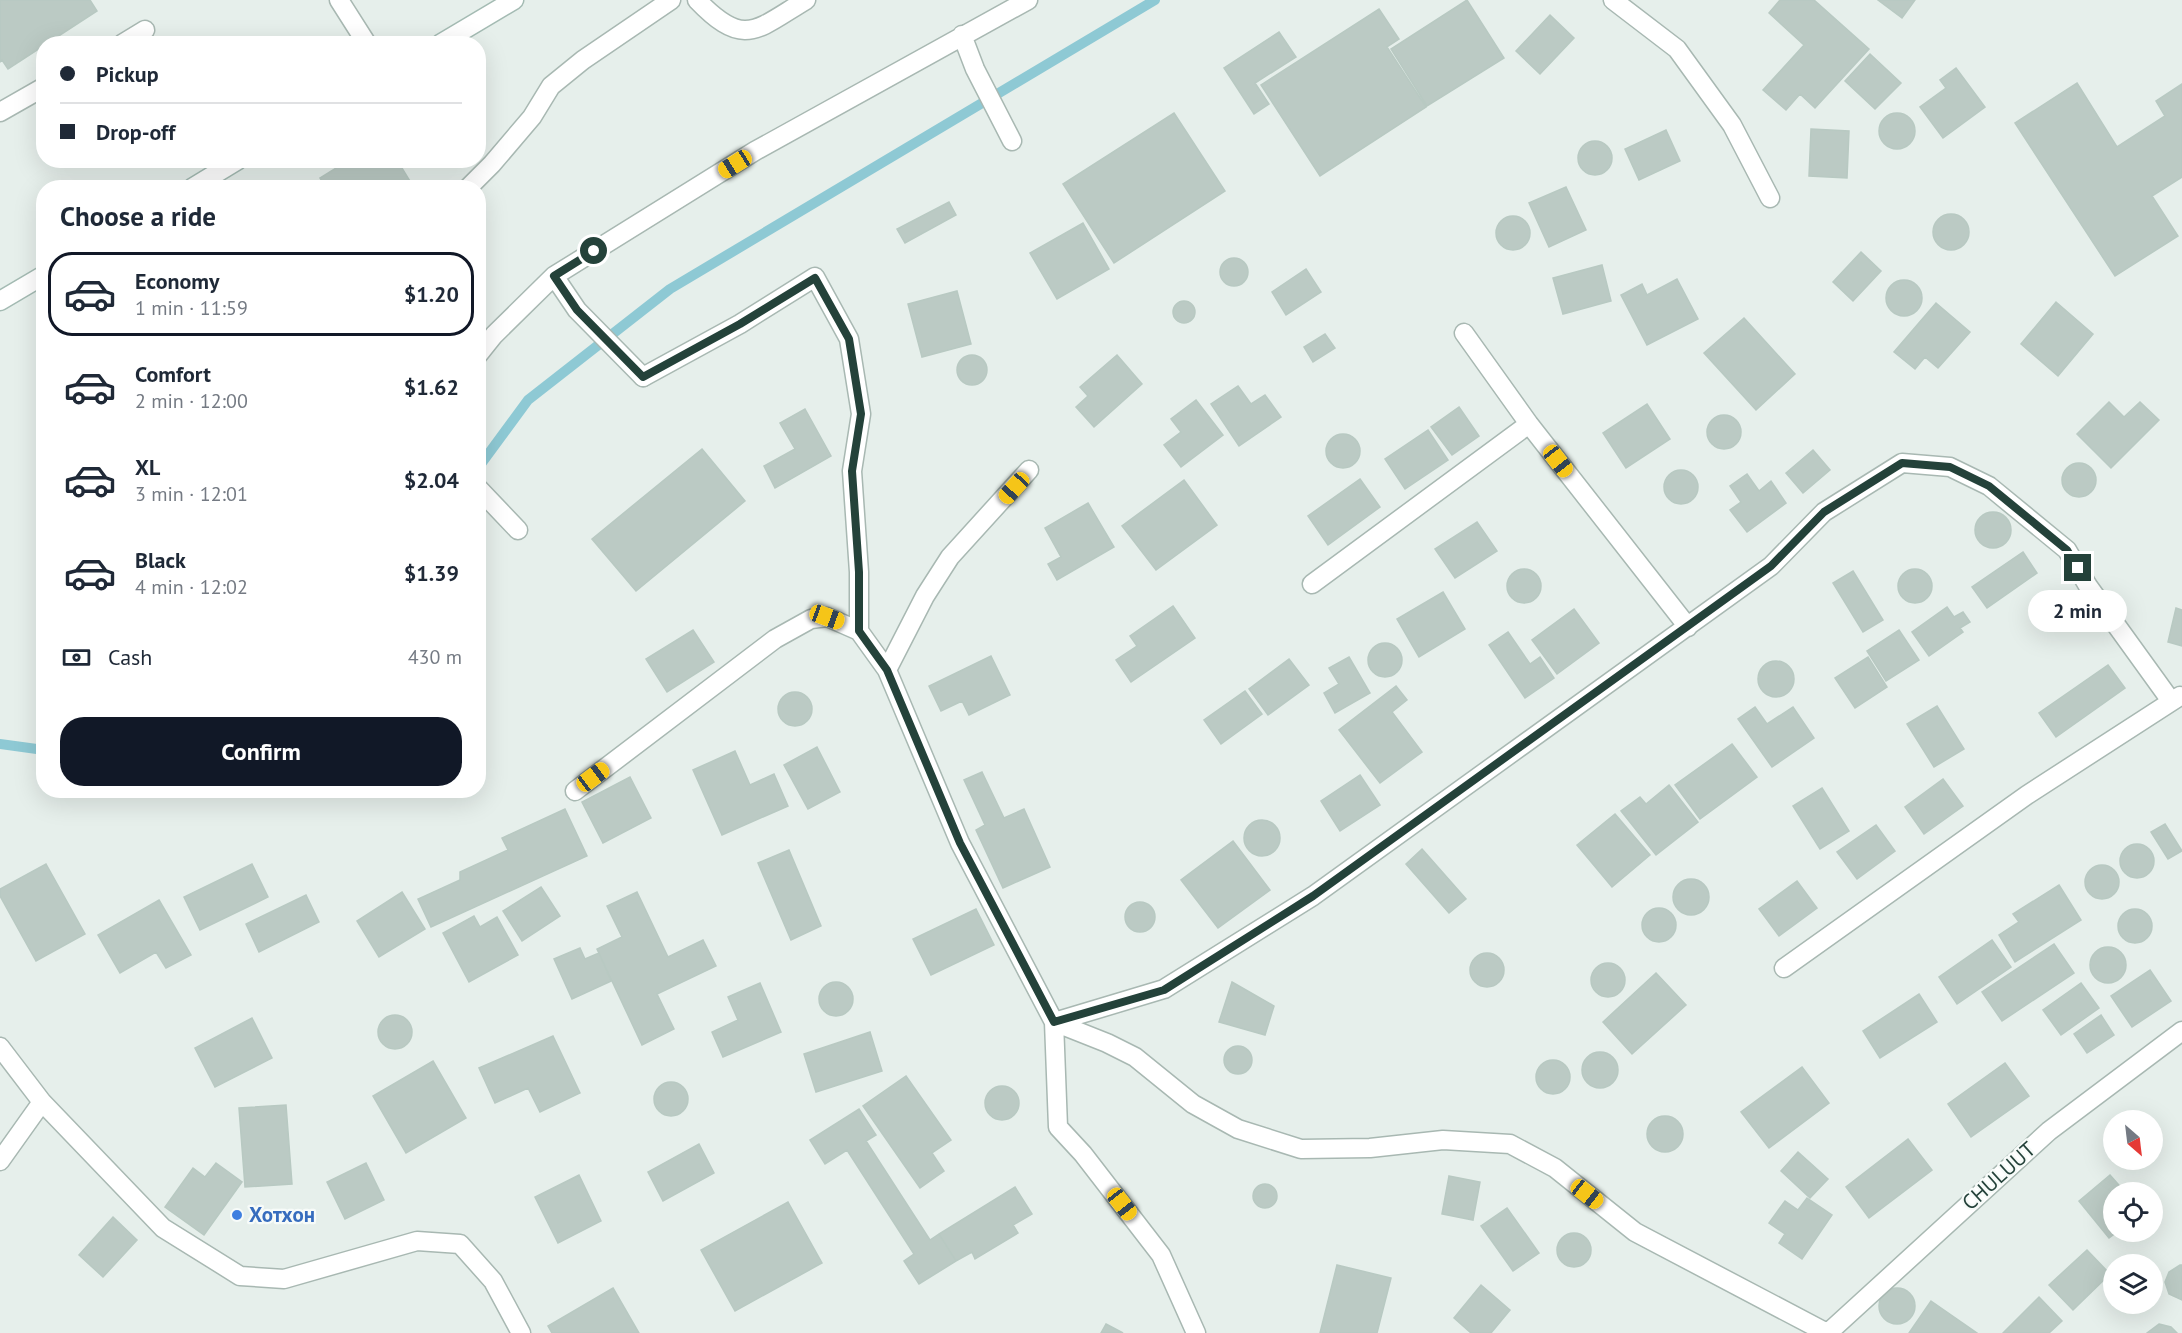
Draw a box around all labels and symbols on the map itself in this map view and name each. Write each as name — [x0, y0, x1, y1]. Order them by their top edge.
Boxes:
car — [715, 147, 755, 181]
route start — [580, 237, 607, 264]
car — [1540, 441, 1576, 481]
car — [995, 469, 1033, 507]
route end — [2064, 554, 2091, 581]
callout: 2 min — [2028, 589, 2128, 631]
car — [807, 602, 847, 632]
car — [573, 759, 613, 795]
north arrow — [2103, 1110, 2163, 1170]
street label: CHULUUT — [1956, 1135, 2041, 1216]
car — [1567, 1176, 1607, 1212]
car — [1104, 1184, 1140, 1224]
place label: Хотхон — [249, 1201, 315, 1228]
marker: Хотхон — [230, 1208, 244, 1222]

